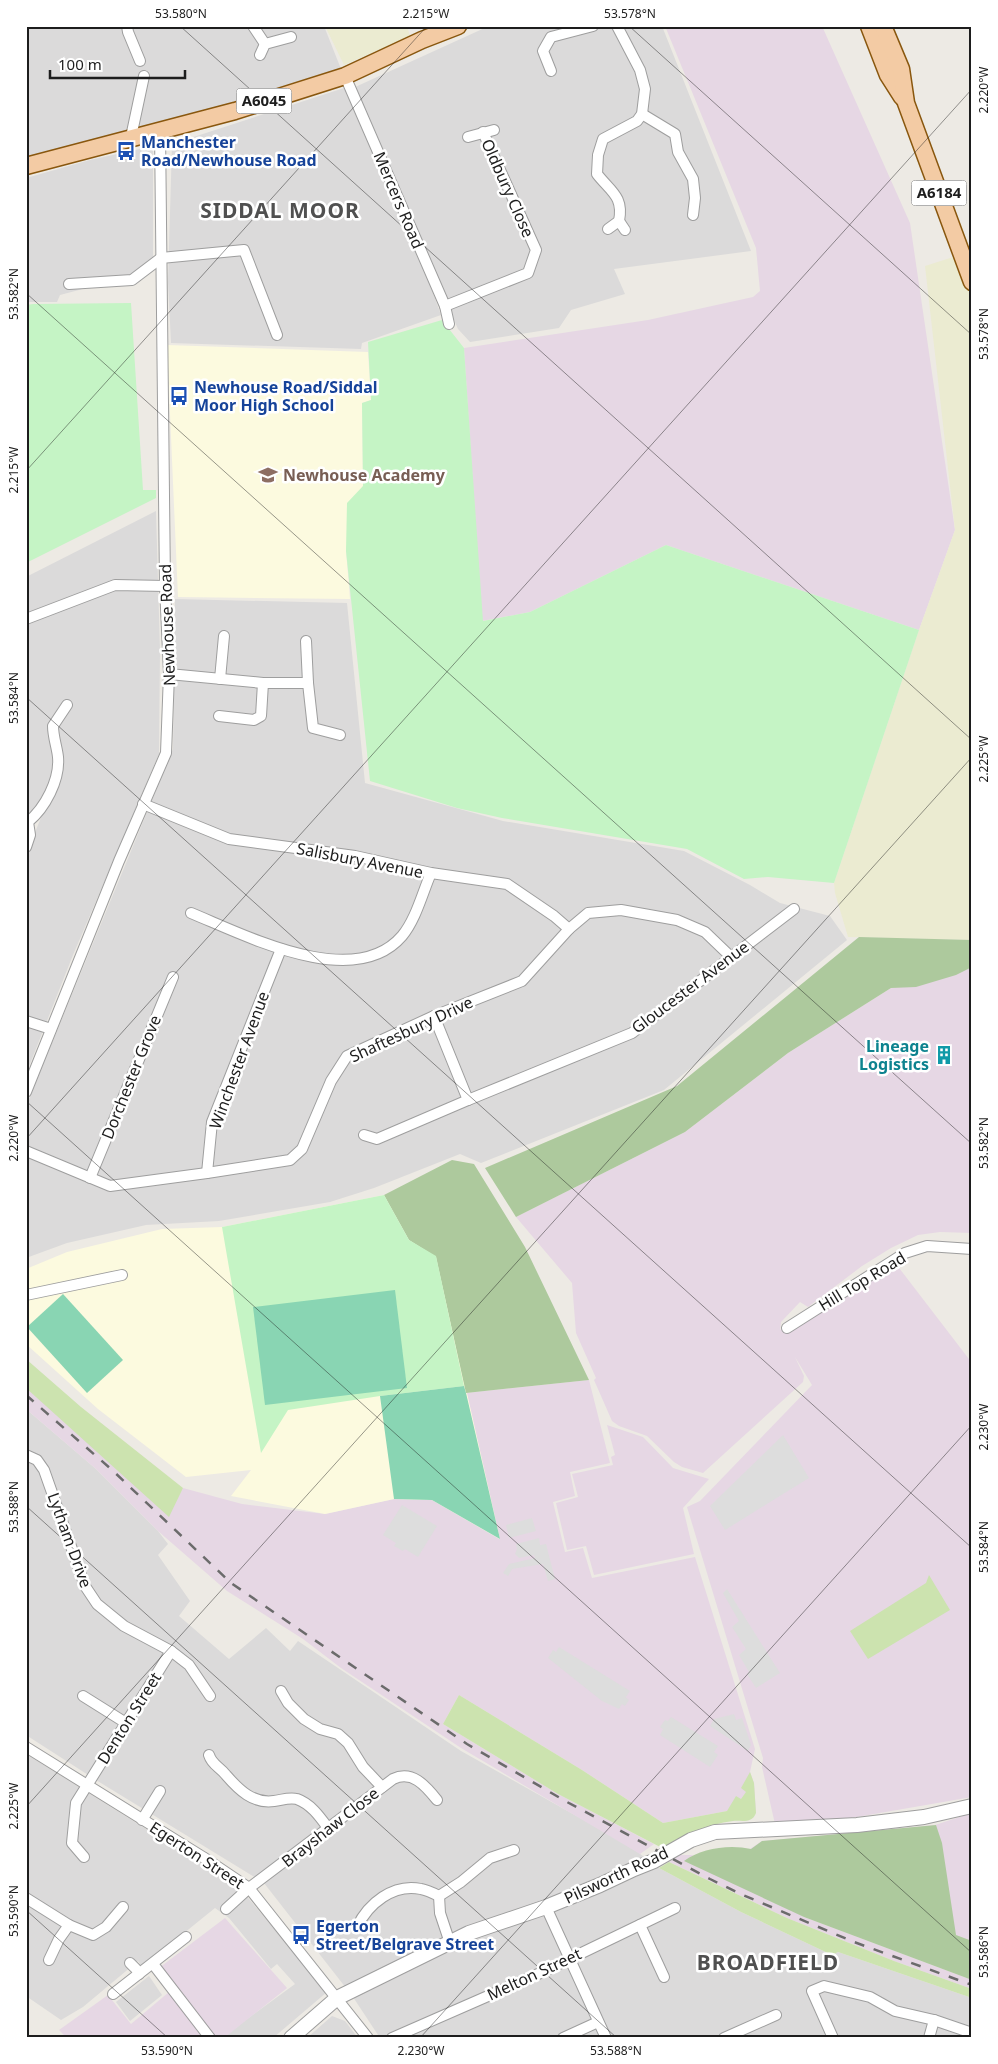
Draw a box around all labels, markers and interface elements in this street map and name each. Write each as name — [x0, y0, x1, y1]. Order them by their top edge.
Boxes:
text: 53.580°N — [155, 5, 207, 22]
text: 2.215°W — [403, 5, 449, 22]
text: 53.578°N — [604, 5, 656, 22]
scale bar — [50, 48, 185, 80]
text: 100 m — [58, 54, 102, 74]
text: 2.220°W — [975, 67, 992, 113]
road number: A6045 — [236, 88, 292, 114]
place label: Manchester Road/Newhouse Road — [141, 131, 317, 171]
street label: Oldbury Close — [476, 135, 540, 241]
bus stop icon: Manchester Road/Newhouse Road — [115, 140, 137, 162]
street label: Mercers Road — [369, 148, 429, 252]
road number: A6184 — [912, 180, 966, 206]
district label: SIDDAL MOOR — [200, 196, 360, 224]
text: 53.582°N — [5, 268, 22, 320]
text: 53.578°N — [975, 308, 992, 360]
place label: Newhouse Road/Siddal Moor High School — [194, 376, 378, 416]
bus stop icon: Newhouse Road/Siddal Moor High School — [168, 385, 190, 407]
text: 2.215°W — [5, 447, 22, 493]
school or university icon: Newhouse Academy — [257, 464, 279, 486]
place label: Newhouse Academy — [283, 464, 446, 486]
street label: Newhouse Road — [154, 564, 180, 686]
text: 53.584°N — [5, 672, 22, 724]
text: 2.225°W — [975, 736, 992, 782]
street label: Salisbury Avenue — [295, 837, 425, 883]
street label: Gloucester Avenue — [627, 936, 753, 1038]
street label: Winchester Avenue — [204, 988, 274, 1132]
street label: Shaftesbury Drive — [346, 991, 476, 1067]
street label: Dorchester Grove — [96, 1012, 166, 1142]
place label: Lineage Logistics — [859, 1035, 929, 1075]
building icon: Lineage Logistics — [933, 1044, 955, 1066]
text: 2.220°W — [5, 1115, 22, 1161]
text: 53.582°N — [975, 1117, 992, 1169]
street label: Hill Top Road — [814, 1246, 910, 1316]
text: 2.230°W — [975, 1404, 992, 1450]
text: 53.588°N — [5, 1481, 22, 1533]
street label: Lytham Drive — [43, 1489, 97, 1591]
text: 53.584°N — [975, 1521, 992, 1573]
street label: Denton Street — [92, 1668, 166, 1768]
street label: Brayshaw Close — [277, 1782, 383, 1872]
text: 2.225°W — [5, 1783, 22, 1829]
street label: Egerton Street — [145, 1816, 249, 1894]
street label: Pilsworth Road — [560, 1841, 672, 1909]
text: 53.590°N — [5, 1885, 22, 1937]
place label: Egerton Street/Belgrave Street — [316, 1915, 494, 1955]
bus stop icon: Egerton Street/Belgrave Street — [290, 1924, 312, 1946]
text: 53.586°N — [975, 1926, 992, 1978]
street label: Melton Street — [483, 1942, 585, 2005]
district label: BROADFIELD — [697, 1948, 839, 1976]
text: 53.590°N — [141, 2042, 193, 2059]
text: 2.230°W — [398, 2042, 444, 2059]
text: 53.588°N — [590, 2042, 642, 2059]

